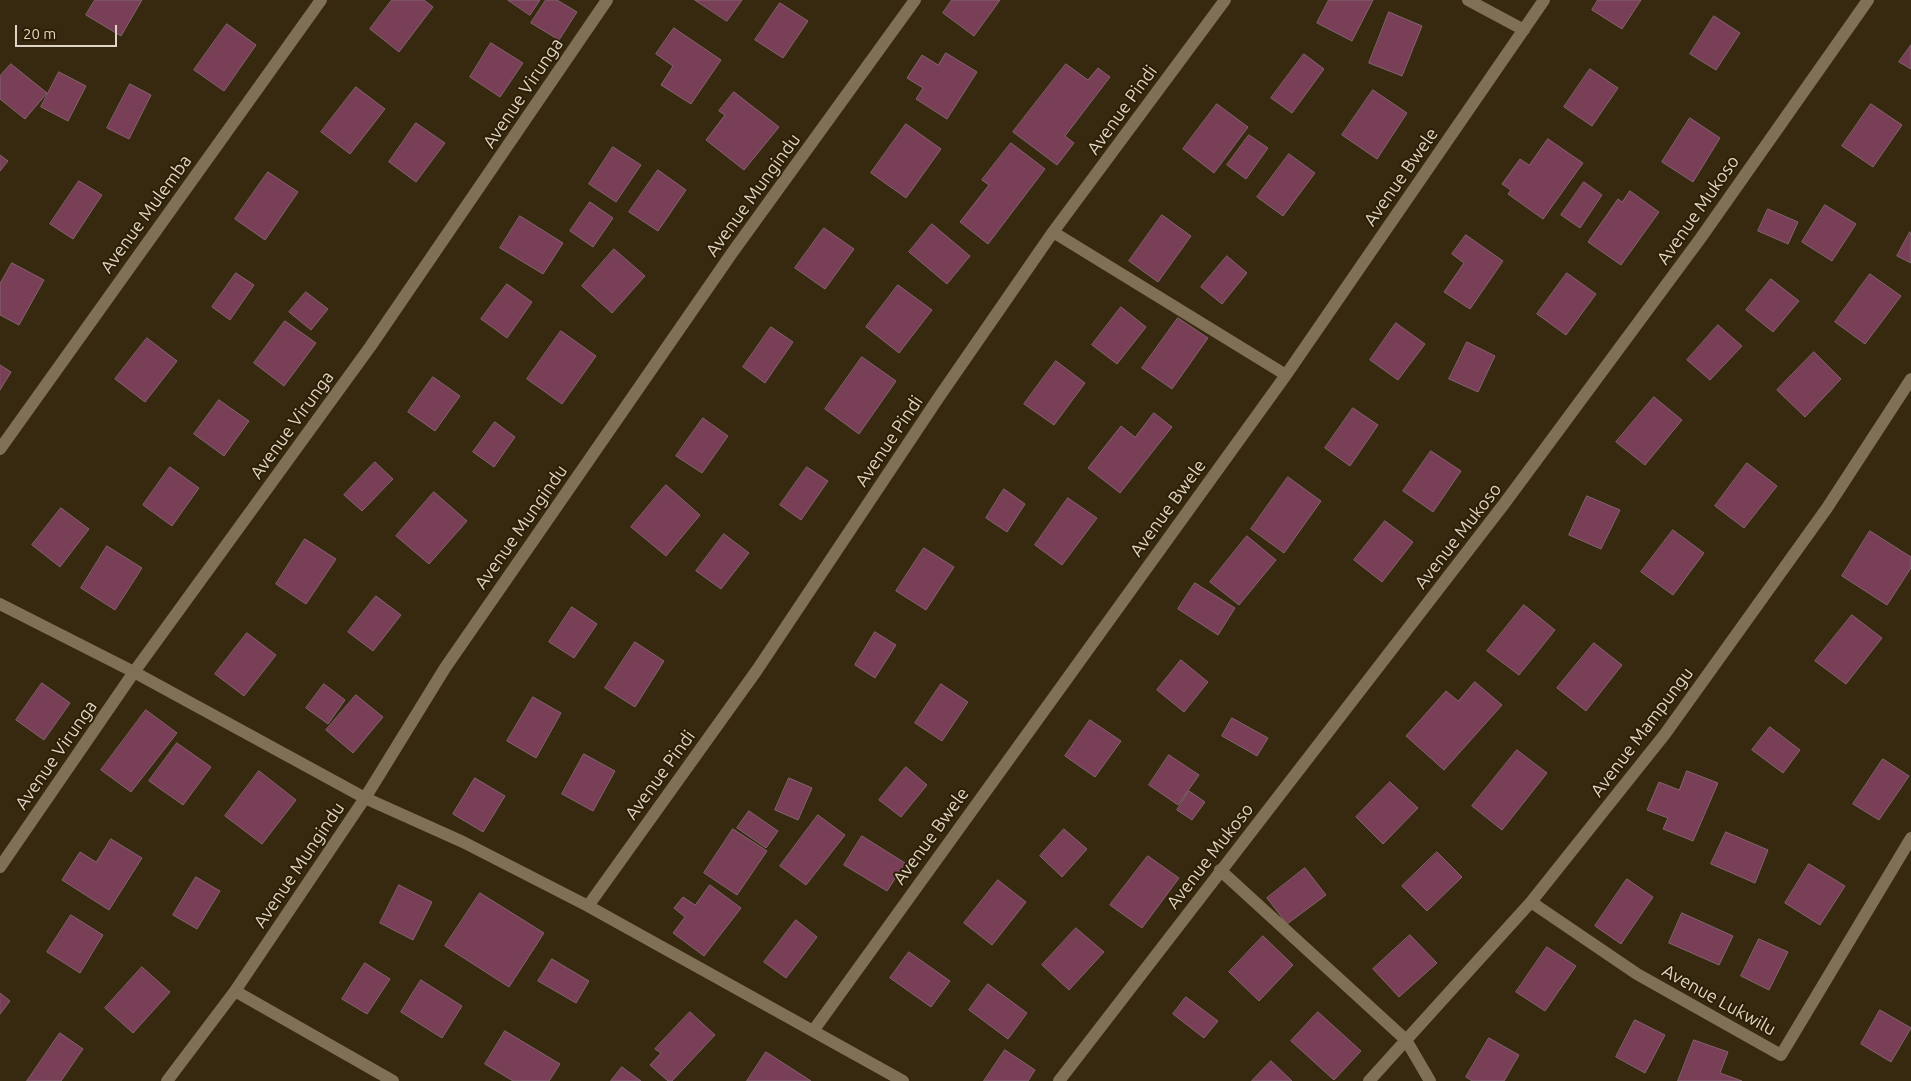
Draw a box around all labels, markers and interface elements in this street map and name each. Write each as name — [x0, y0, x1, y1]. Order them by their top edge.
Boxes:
scale bar — [18, 15, 120, 47]
text: 20 m — [23, 25, 56, 42]
street label: Avenue Virunga — [478, 34, 568, 152]
street label: Avenue Pindi — [1082, 61, 1162, 159]
street label: Avenue Bwele — [1359, 124, 1443, 230]
street label: Avenue Mungindu — [701, 129, 805, 261]
street label: Avenue Mulemba — [96, 151, 196, 277]
street label: Avenue Mukoso — [1652, 151, 1744, 269]
street label: Avenue Virunga — [246, 367, 338, 483]
street label: Avenue Pindi — [851, 391, 927, 491]
street label: Avenue Bwele — [1126, 455, 1210, 561]
street label: Avenue Mungindu — [470, 461, 572, 593]
street label: Avenue Mukoso — [1410, 479, 1506, 593]
street label: Avenue Mampungu — [1586, 663, 1698, 801]
street label: Avenue Virunga — [10, 696, 102, 814]
street label: Avenue Pindi — [620, 726, 700, 824]
street label: Avenue Bwele — [889, 783, 973, 889]
street label: Avenue Mungindu — [249, 798, 349, 932]
street label: Avenue Mukoso — [1162, 799, 1258, 913]
street label: Avenue Lukwilu — [1658, 960, 1780, 1040]

